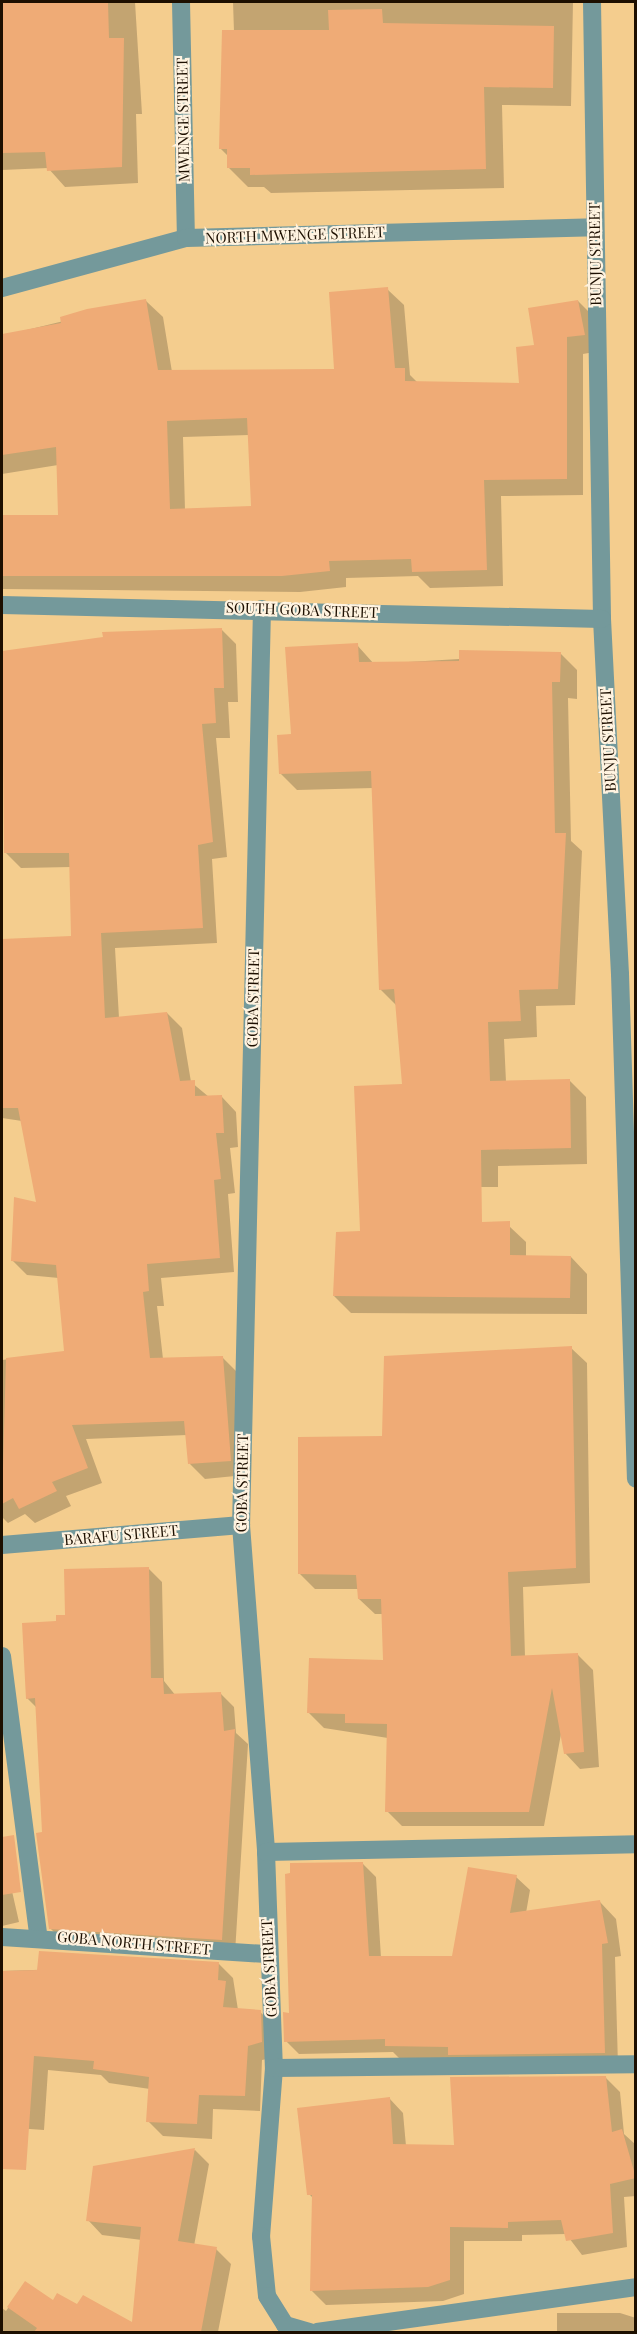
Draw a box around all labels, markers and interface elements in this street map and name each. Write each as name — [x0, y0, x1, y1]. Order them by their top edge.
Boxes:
street label: MWENGE STREET — [173, 58, 193, 182]
street label: BUNJU STREET — [585, 202, 605, 306]
street label: NORTH MWENGE STREET — [205, 223, 385, 247]
street label: SOUTH GOBA STREET — [226, 598, 378, 622]
street label: BUNJU STREET — [596, 688, 620, 792]
street label: GOBA STREET — [243, 949, 263, 1047]
street label: GOBA STREET — [232, 1434, 252, 1532]
street label: BARAFU STREET — [63, 1521, 179, 1549]
street label: GOBA STREET — [257, 1918, 281, 2018]
street label: GOBA NORTH STREET — [56, 1927, 212, 1959]

